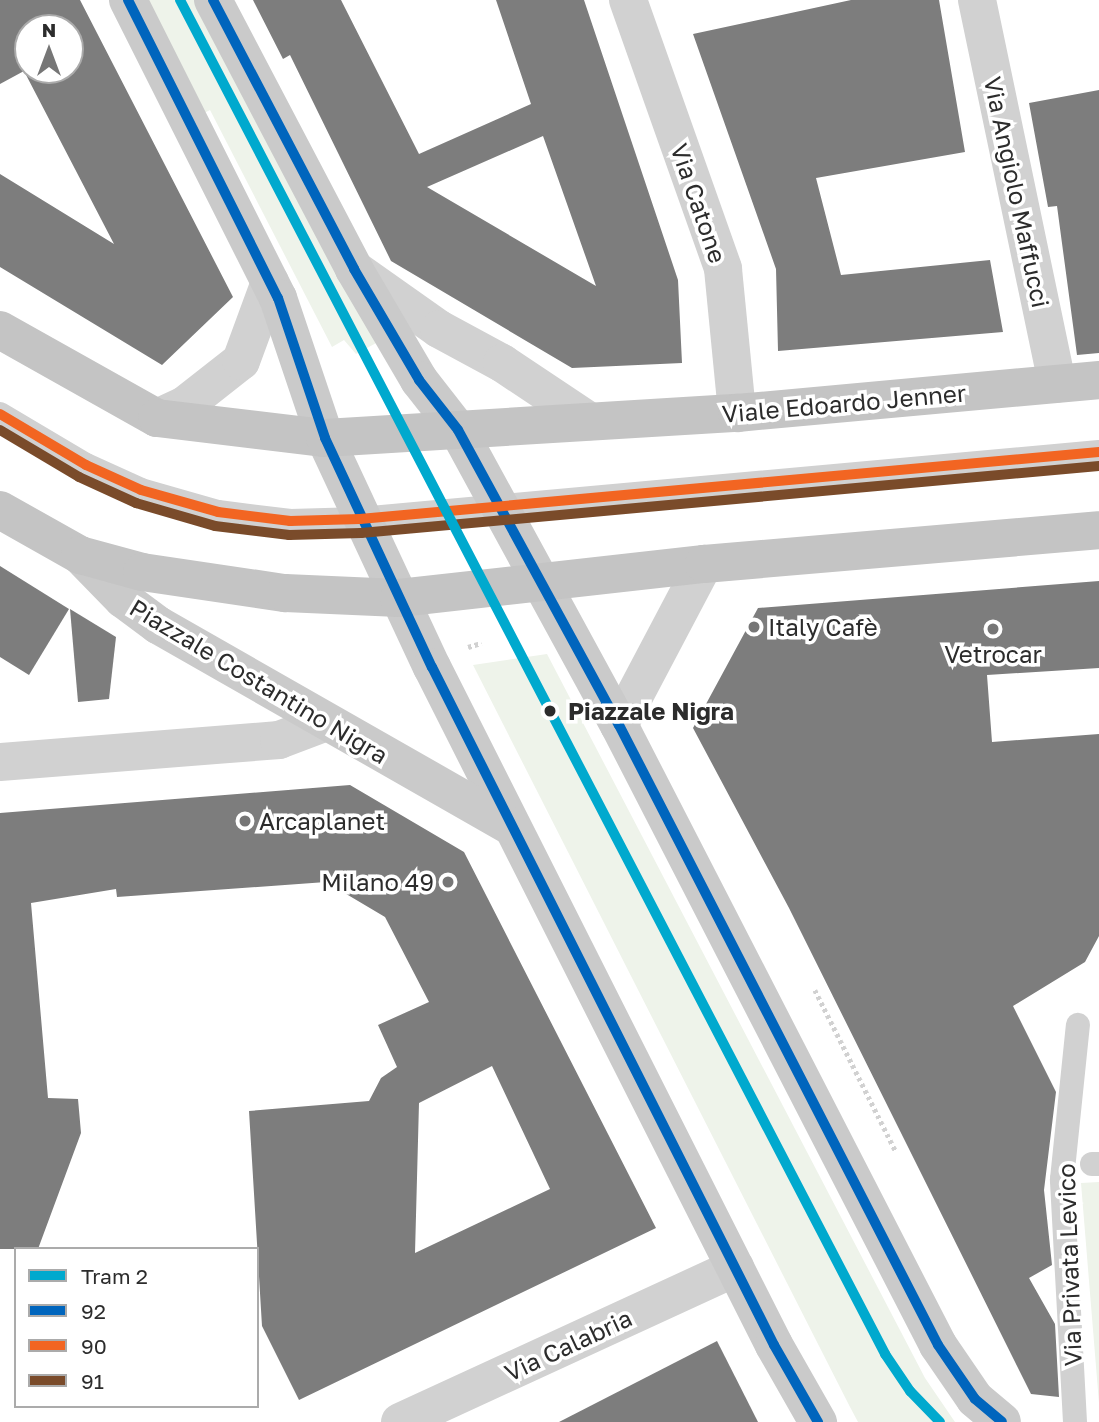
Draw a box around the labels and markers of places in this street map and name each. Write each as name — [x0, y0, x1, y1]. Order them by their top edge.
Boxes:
place label: Italy Cafè — [768, 613, 878, 641]
marker: Italy Cafè — [746, 619, 762, 635]
marker: Vetrocar — [985, 621, 1001, 637]
place label: Vetrocar — [944, 640, 1042, 668]
place label: Piazzale Nigra — [568, 697, 734, 725]
marker: Piazzale Nigra — [538, 699, 562, 723]
place label: Arcaplanet — [259, 807, 385, 835]
marker: Arcaplanet — [237, 813, 253, 829]
place label: Milano 49 — [321, 868, 434, 896]
marker: Milano 49 — [440, 874, 456, 890]

